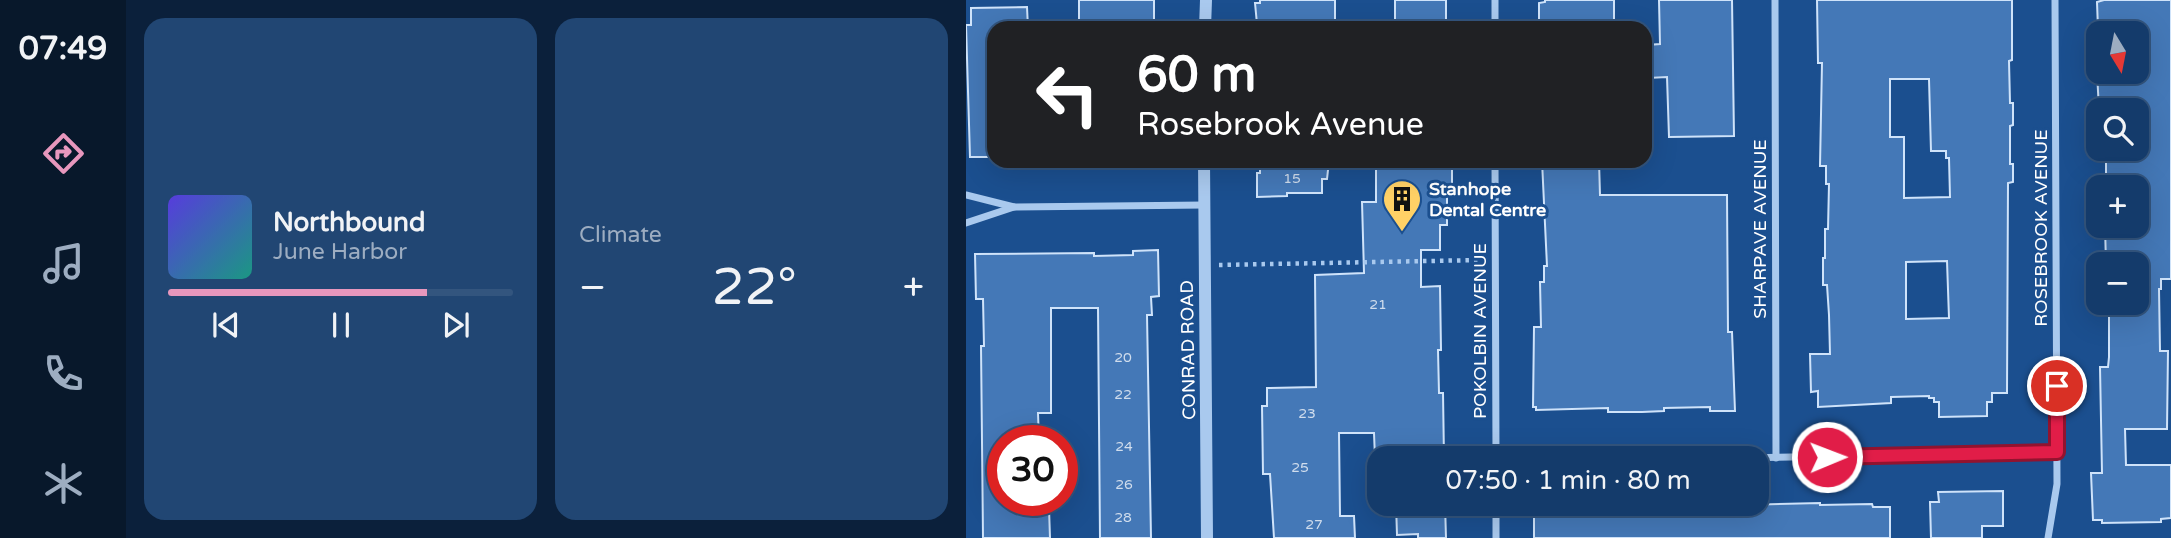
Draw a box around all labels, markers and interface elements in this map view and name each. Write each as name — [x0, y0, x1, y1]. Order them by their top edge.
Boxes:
north arrow — [2086, 21, 2149, 84]
map controls — [2086, 21, 2149, 315]
text: 07:49 — [19, 30, 107, 68]
text: 60 m — [1137, 46, 1256, 105]
icon: left — [1022, 49, 1113, 140]
button: search — [2086, 98, 2149, 161]
text: Rosebrook Avenue — [1137, 106, 1424, 144]
icon: directions — [39, 129, 88, 178]
street label: ROSEBROOK AVENUE — [2030, 129, 2052, 327]
street label: SHARPAVE AVENUE — [1749, 139, 1771, 319]
house number: 15 — [1283, 170, 1301, 187]
button: + — [2086, 175, 2149, 238]
building icon: Stanhope Dental Centre — [1381, 178, 1423, 233]
place label: Stanhope Dental Centre — [1429, 178, 1546, 221]
text: Northbound — [273, 207, 425, 238]
text: Climate — [579, 221, 662, 249]
text: June Harbor — [273, 238, 407, 266]
icon: music — [39, 239, 88, 288]
street label: POKOLBIN AVENUE — [1469, 243, 1491, 419]
button: − — [2086, 252, 2149, 315]
text: 22° — [712, 256, 797, 319]
text: − — [579, 265, 606, 311]
text: + — [903, 265, 924, 311]
street label: CONRAD ROAD — [1176, 280, 1200, 420]
house number: 21 — [1369, 296, 1387, 313]
icon: previous — [207, 306, 245, 344]
icon: pause — [322, 306, 360, 344]
icon: next — [437, 306, 475, 344]
icon: phone — [39, 349, 88, 398]
house number: 20 — [1114, 349, 1132, 366]
pin — [2027, 356, 2087, 416]
icon: arrive — [2038, 367, 2076, 405]
house number: 22 — [1114, 386, 1132, 403]
house number: 23 — [1298, 405, 1316, 422]
position arrow — [1790, 420, 1864, 494]
speed limit sign: 30 — [987, 425, 1078, 516]
house number: 24 — [1115, 438, 1133, 455]
icon: climate — [39, 459, 88, 508]
house number: 25 — [1291, 459, 1309, 476]
text: 07:50 · 1 min · 80 m — [1445, 465, 1691, 496]
house number: 26 — [1115, 476, 1133, 493]
house number: 28 — [1114, 509, 1132, 526]
house number: 27 — [1305, 516, 1323, 533]

